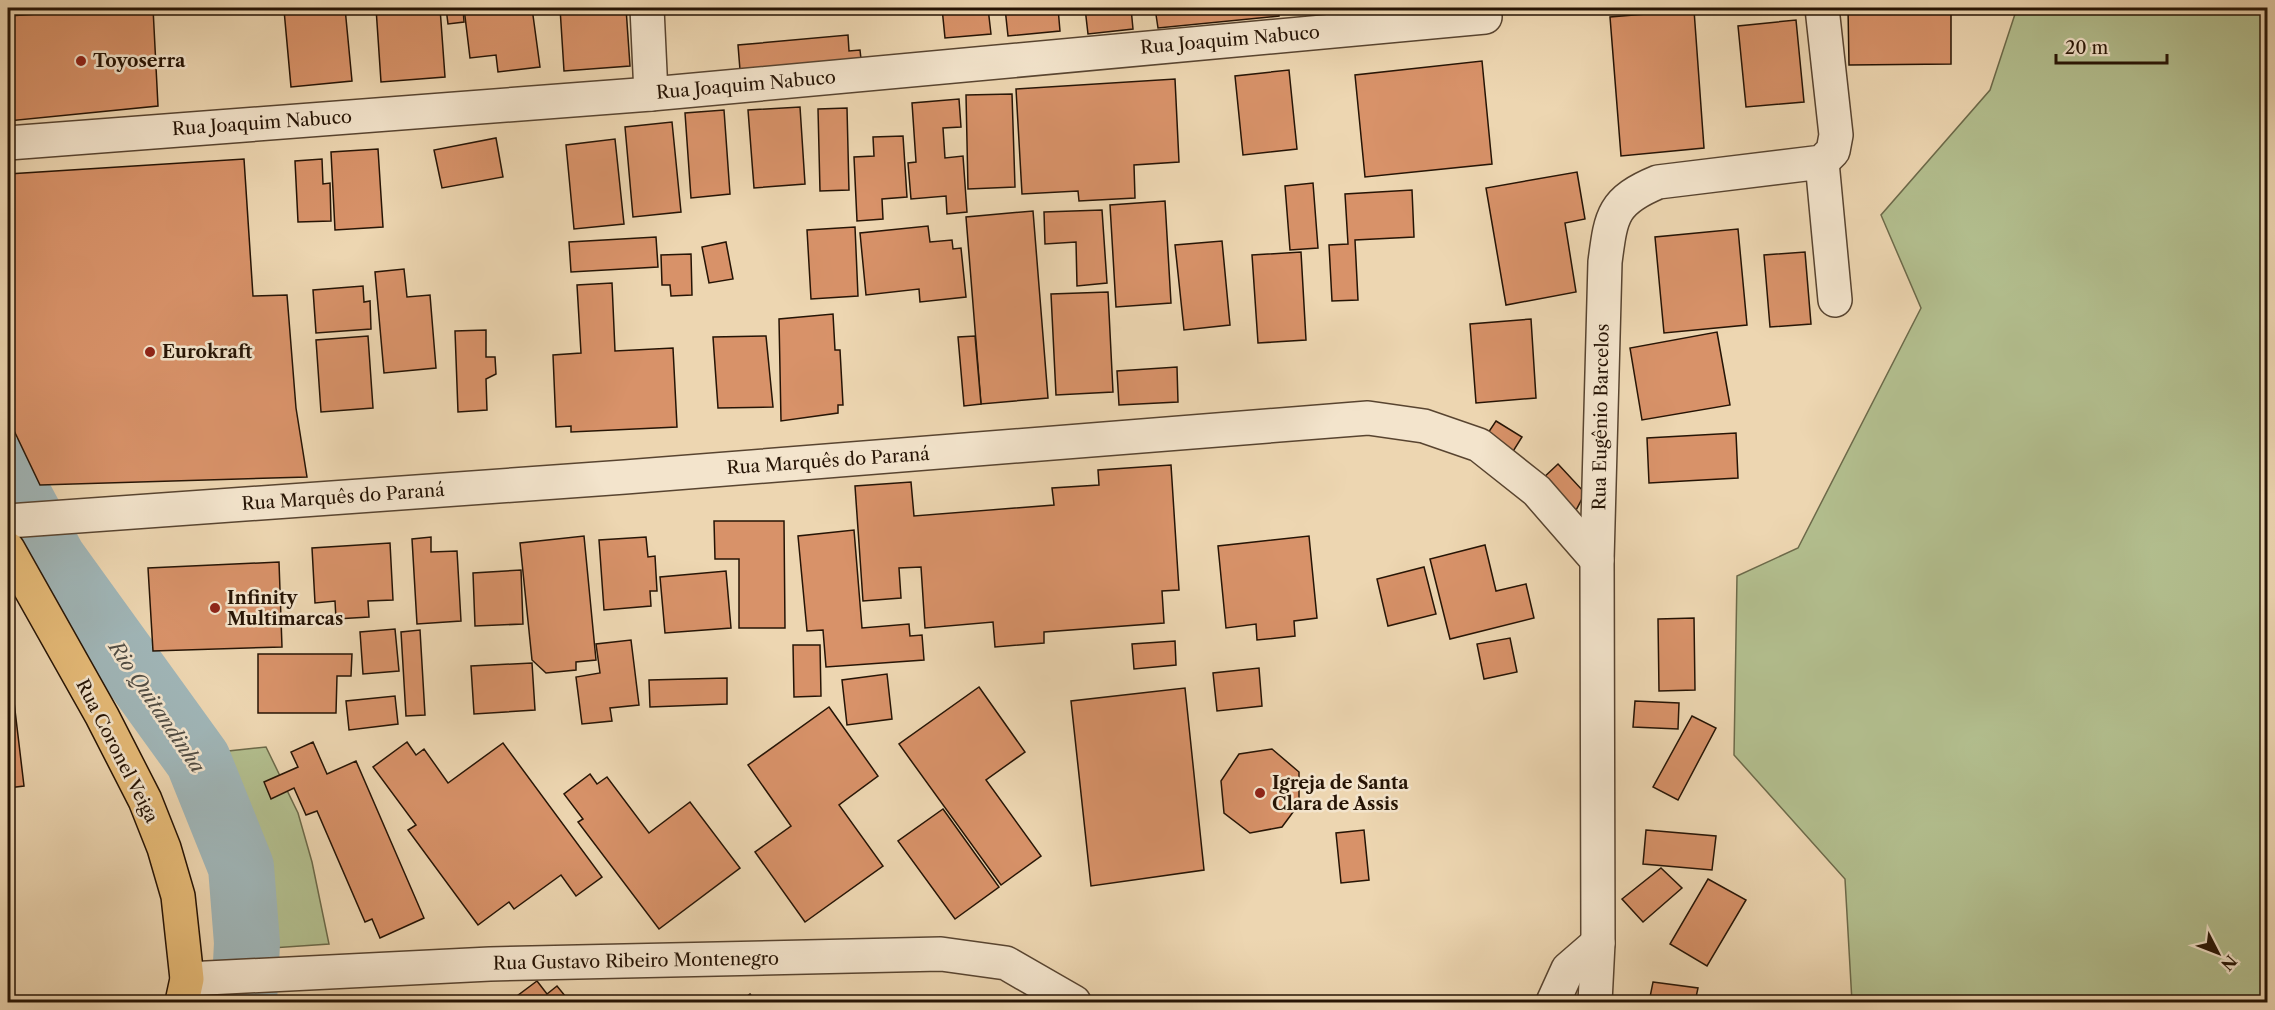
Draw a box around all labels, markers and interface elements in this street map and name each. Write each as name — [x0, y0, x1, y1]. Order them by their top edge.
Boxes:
street label: Rua Joaquim Nabuco — [1139, 21, 1321, 59]
scale bar — [2056, 27, 2167, 65]
text: 20 m — [2065, 37, 2109, 59]
place label: Toyoserra — [93, 50, 186, 72]
marker: Toyoserra — [74, 54, 88, 68]
street label: Rua Joaquim Nabuco — [655, 66, 837, 104]
street label: Rua Joaquim Nabuco — [171, 106, 353, 140]
street label: Rua Eugênio Barcelos — [1588, 323, 1614, 511]
place label: Eurokraft — [162, 341, 253, 363]
marker: Eurokraft — [143, 345, 157, 359]
street label: Rua Marquês do Paraná — [726, 443, 931, 479]
street label: Rua Marquês do Paraná — [241, 479, 446, 515]
place label: Infinity Multimarcas — [227, 587, 343, 630]
marker: Infinity Multimarcas — [208, 601, 222, 615]
water label: Rio Quitandinha — [103, 635, 210, 778]
street label: Rua Coronel Veiga — [71, 675, 163, 827]
place label: Igreja de Santa Clara de Assis — [1272, 772, 1409, 815]
marker: Igreja de Santa Clara de Assis — [1253, 786, 1267, 800]
north arrow — [2188, 923, 2248, 983]
street label: Rua Gustavo Ribeiro Montenegro — [493, 948, 779, 974]
text: N — [2217, 951, 2241, 975]

